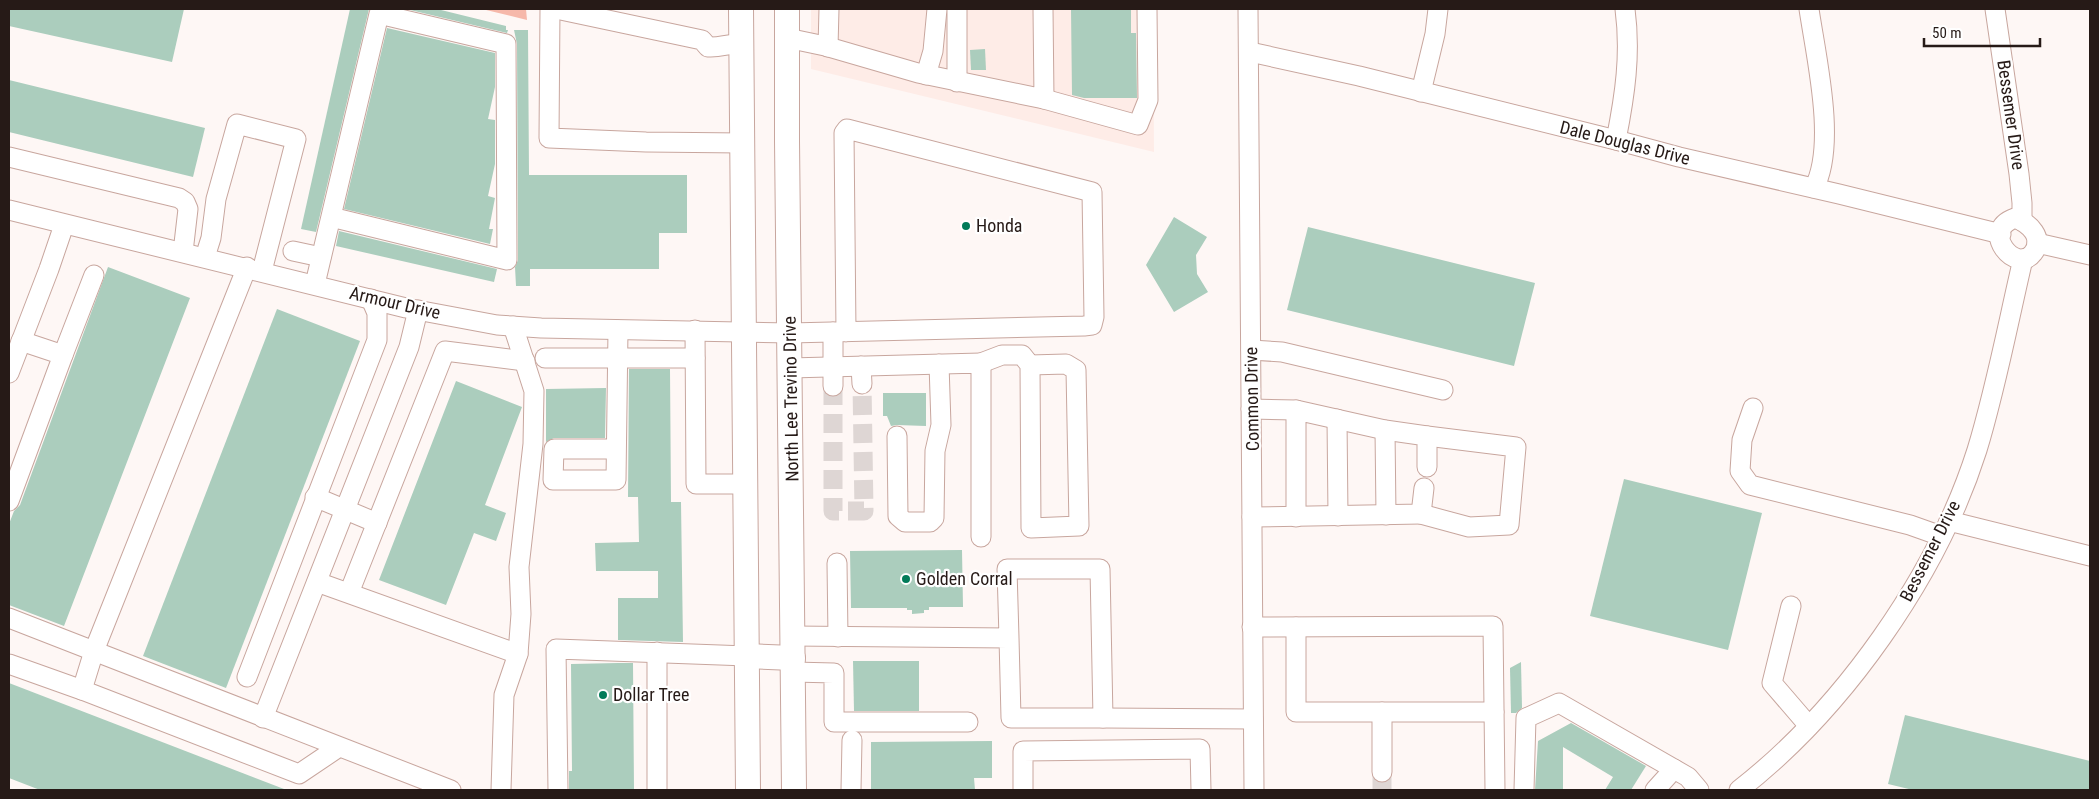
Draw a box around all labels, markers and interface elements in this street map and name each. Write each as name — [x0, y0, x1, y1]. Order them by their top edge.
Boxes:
scale bar — [1924, 15, 2040, 47]
text: 50 m — [1932, 24, 1962, 42]
street label: Bessemer Drive — [1993, 59, 2030, 171]
street label: Dale Douglas Drive — [1558, 116, 1692, 169]
place label: Honda — [976, 215, 1022, 236]
marker: Honda — [960, 220, 972, 232]
street label: Armour Drive — [348, 282, 443, 323]
street label: North Lee Trevino Drive — [779, 316, 802, 482]
street label: Common Drive — [1240, 347, 1263, 451]
street label: Bessemer Drive — [1895, 497, 1964, 605]
place label: Golden Corral — [916, 568, 1013, 589]
marker: Golden Corral — [900, 573, 912, 585]
place label: Dollar Tree — [613, 684, 689, 705]
marker: Dollar Tree — [597, 689, 609, 701]

